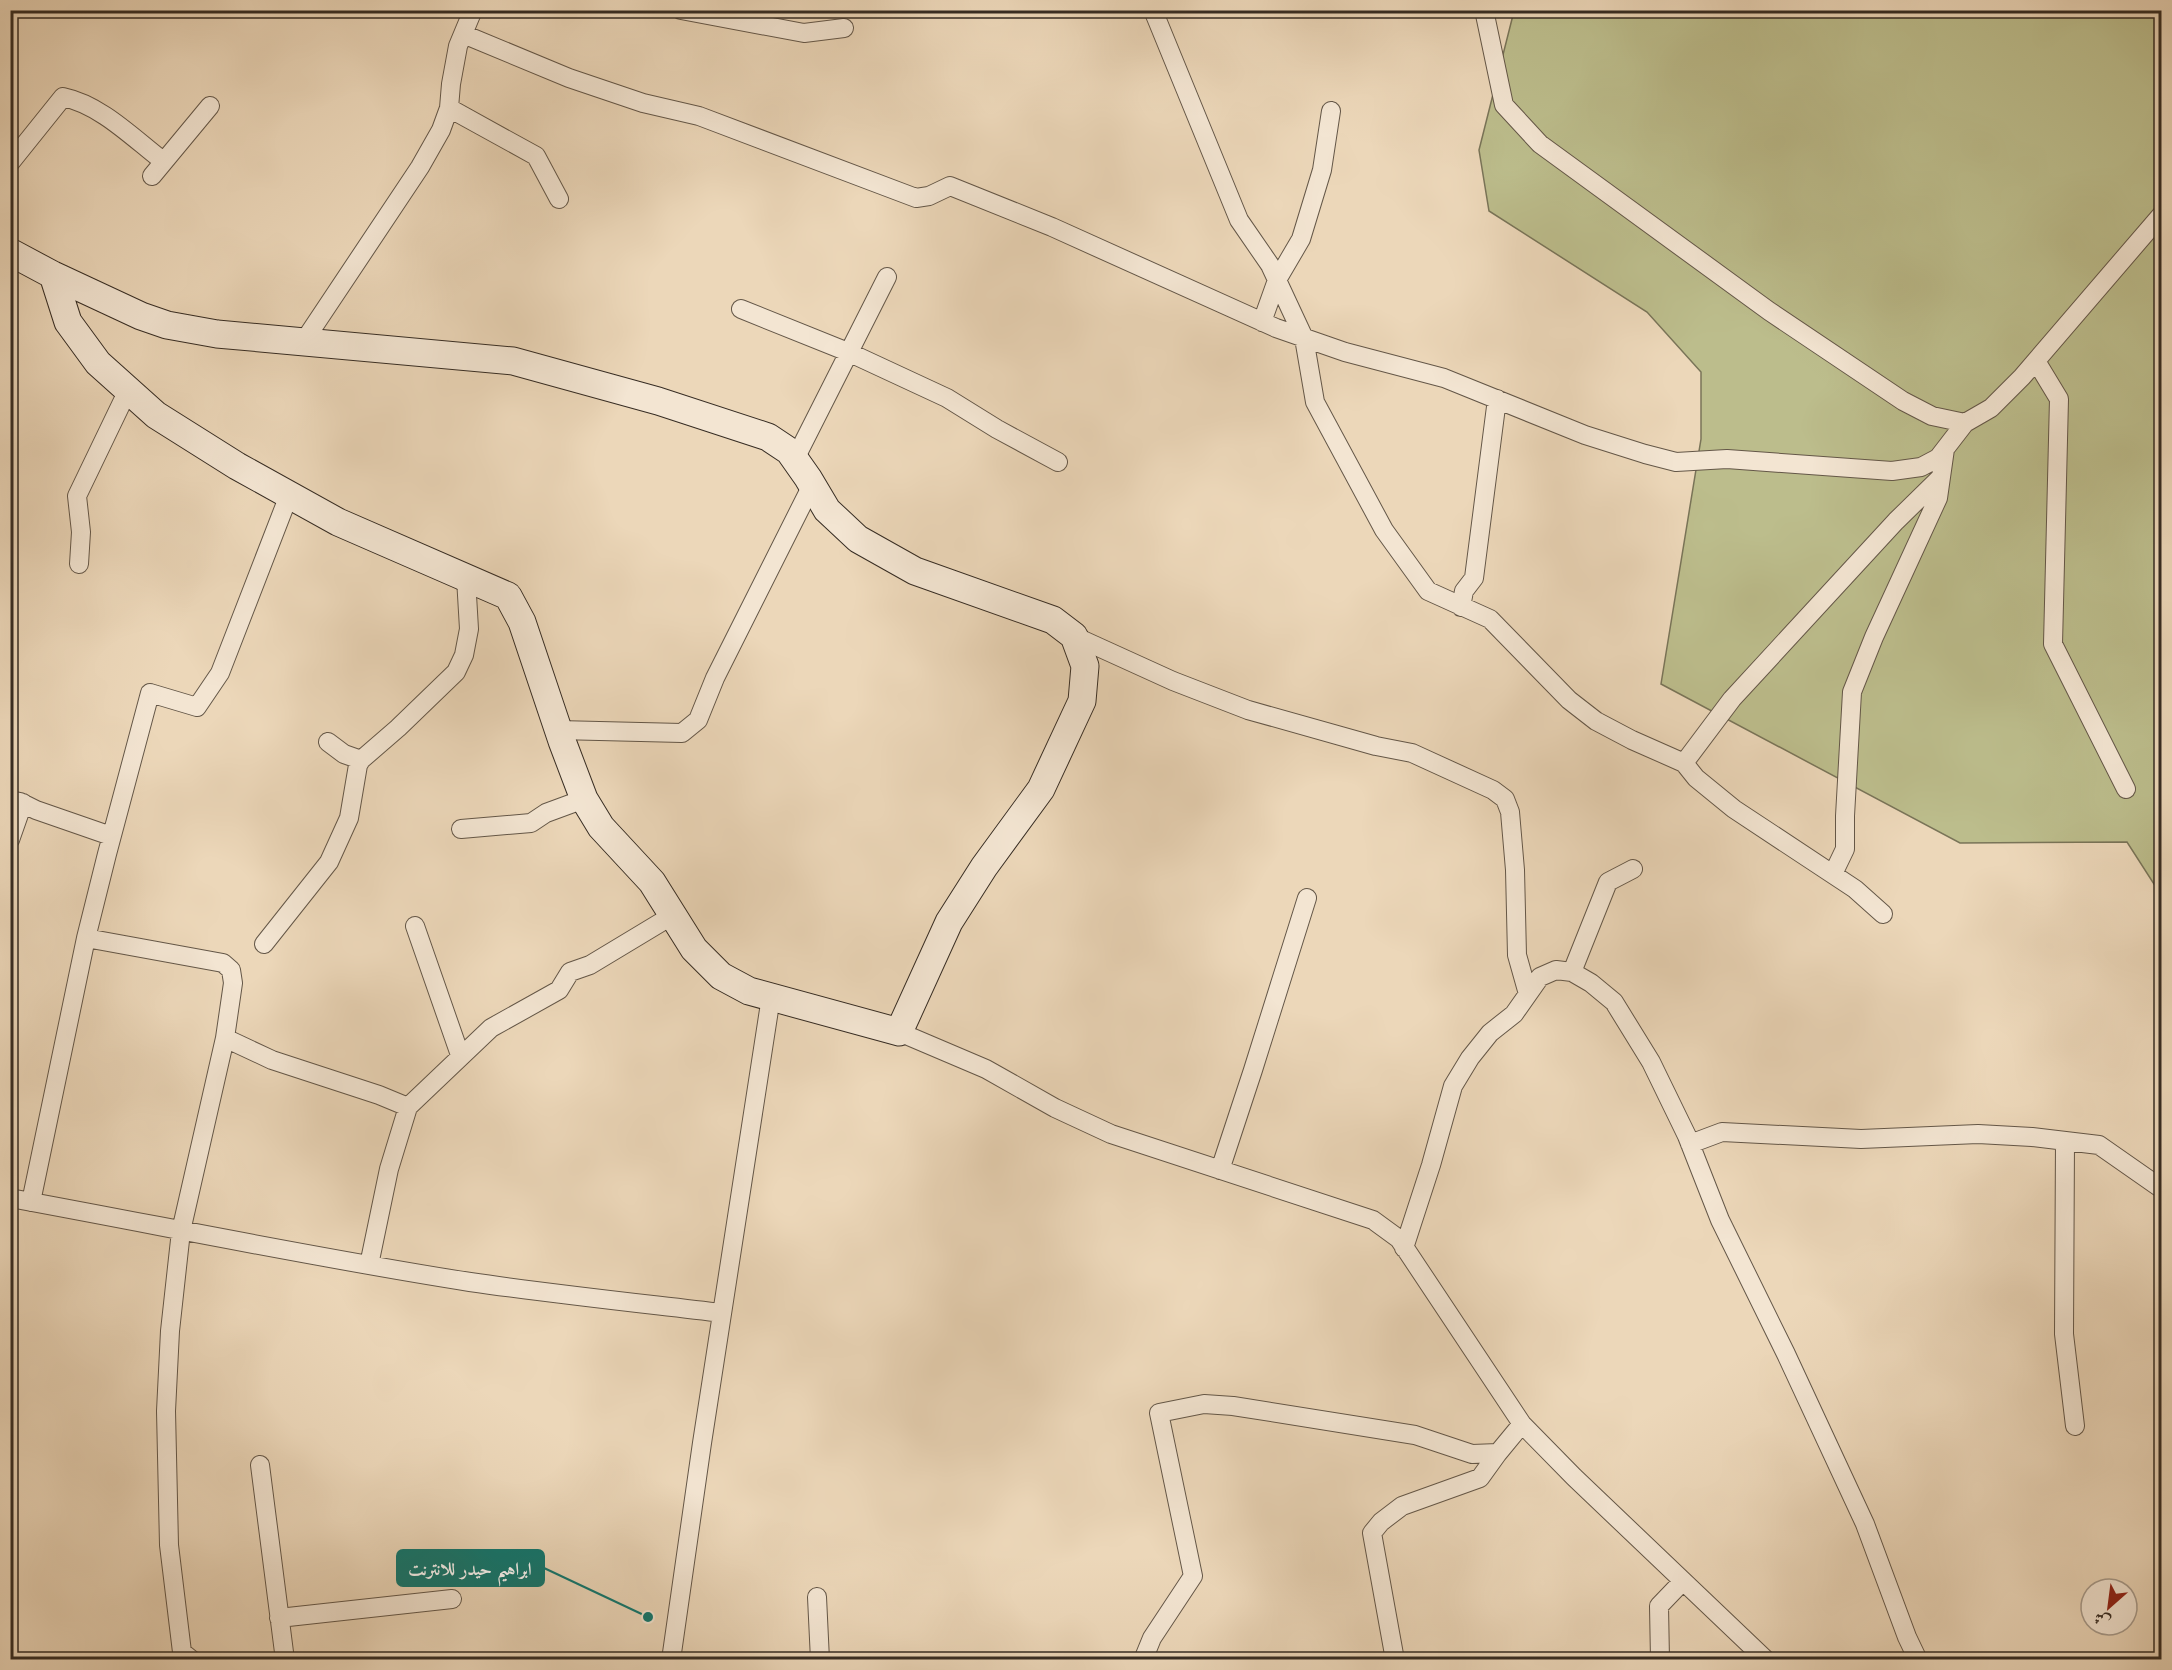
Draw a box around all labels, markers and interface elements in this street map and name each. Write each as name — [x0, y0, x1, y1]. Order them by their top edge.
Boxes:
callout: ابراهيم حيدر للانترنت — [397, 1550, 544, 1586]
text: ابراهيم حيدر للانترنت — [408, 1561, 532, 1587]
north arrow — [2079, 1577, 2139, 1637]
text: ش — [2092, 1608, 2114, 1629]

